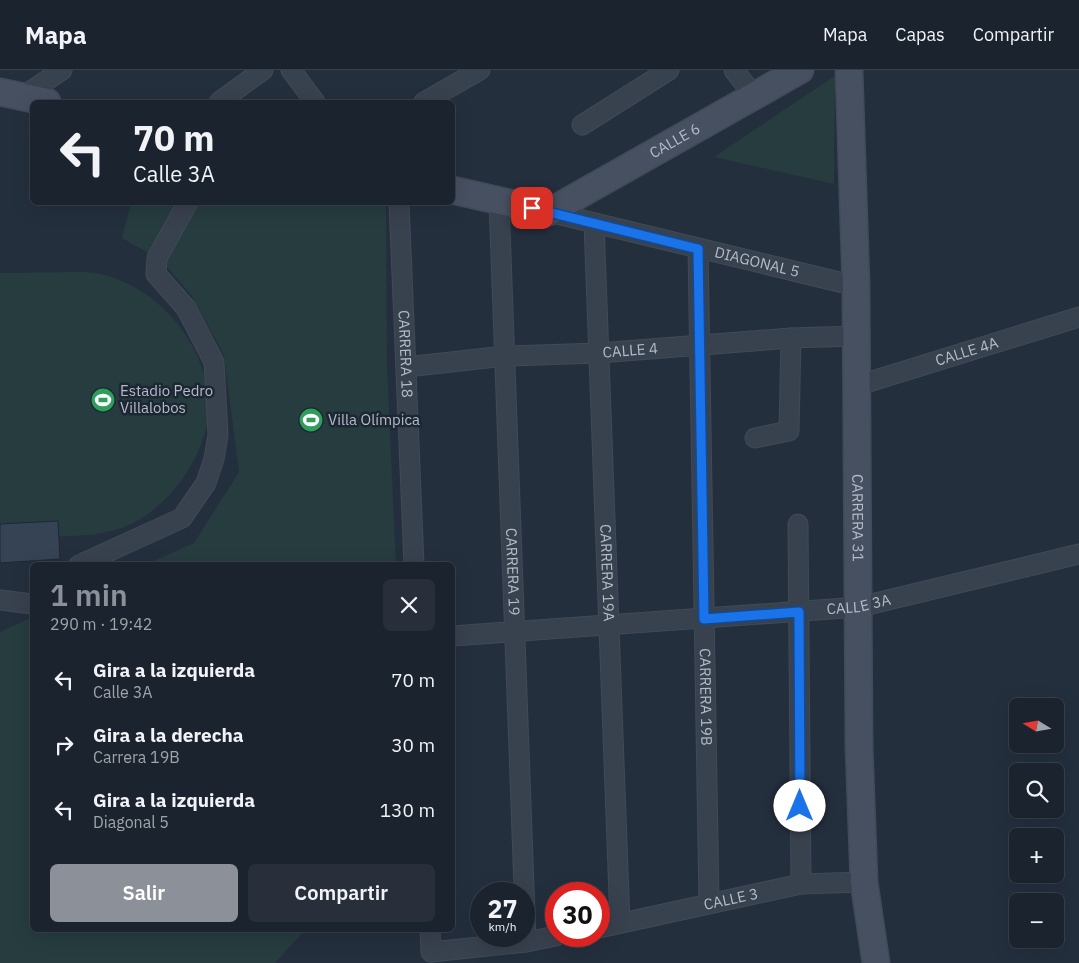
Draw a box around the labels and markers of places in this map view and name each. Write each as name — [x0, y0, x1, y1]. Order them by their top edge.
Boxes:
pin — [511, 187, 553, 229]
place label: Estadio Pedro Villalobos — [120, 381, 213, 417]
sports icon: Estadio Pedro Villalobos — [90, 387, 116, 413]
sports icon: Villa Olímpica — [298, 407, 324, 433]
place label: Villa Olímpica — [328, 410, 420, 429]

